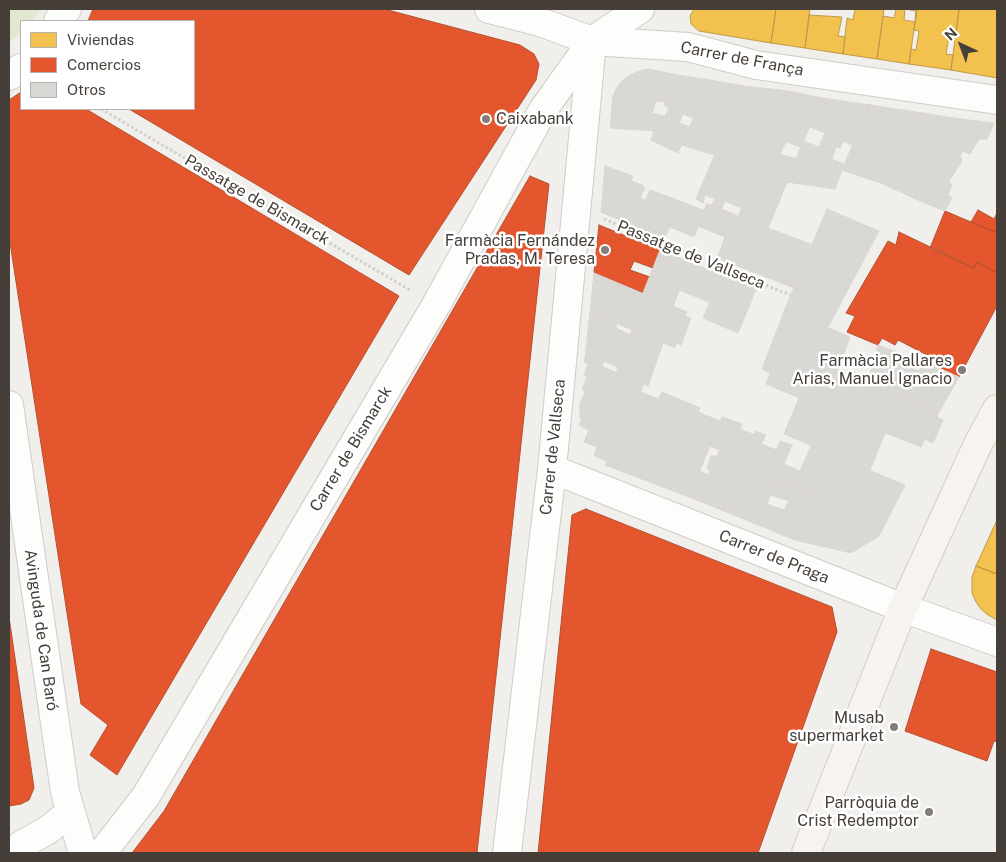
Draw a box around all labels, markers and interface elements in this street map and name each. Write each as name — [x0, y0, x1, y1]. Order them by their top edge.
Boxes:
legend — [20, 20, 195, 110]
north arrow — [936, 20, 986, 70]
text: N — [941, 24, 960, 44]
text: Viviendas — [67, 31, 134, 48]
street label: Carrer de França — [679, 38, 805, 80]
text: Comercios — [67, 56, 141, 73]
text: Otros — [67, 81, 106, 98]
place label: Caixabank — [496, 109, 574, 129]
marker: Caixabank — [480, 113, 492, 125]
street label: Passatge de Bismarck — [181, 151, 333, 249]
street label: Passatge de Vallseca — [614, 217, 768, 293]
place label: Farmàcia Fernández Pradas, M. Teresa — [445, 231, 595, 269]
marker: Farmàcia Fernández Pradas, M. Teresa — [599, 244, 611, 256]
place label: Farmàcia Pallares Arias, Manuel Ignacio — [792, 351, 952, 389]
marker: Farmàcia Pallares Arias, Manuel Ignacio — [956, 364, 968, 376]
street label: Carrer de Vallseca — [536, 378, 570, 516]
street label: Carrer de Bismarck — [306, 383, 396, 515]
street label: Carrer de Praga — [716, 526, 832, 588]
street label: Avinguda de Can Baró — [20, 548, 62, 712]
place label: Musab supermarket — [789, 708, 884, 746]
marker: Musab supermarket — [888, 721, 900, 733]
place label: Parròquia de Crist Redemptor — [797, 793, 919, 831]
marker: Parròquia de Crist Redemptor — [923, 806, 935, 818]

